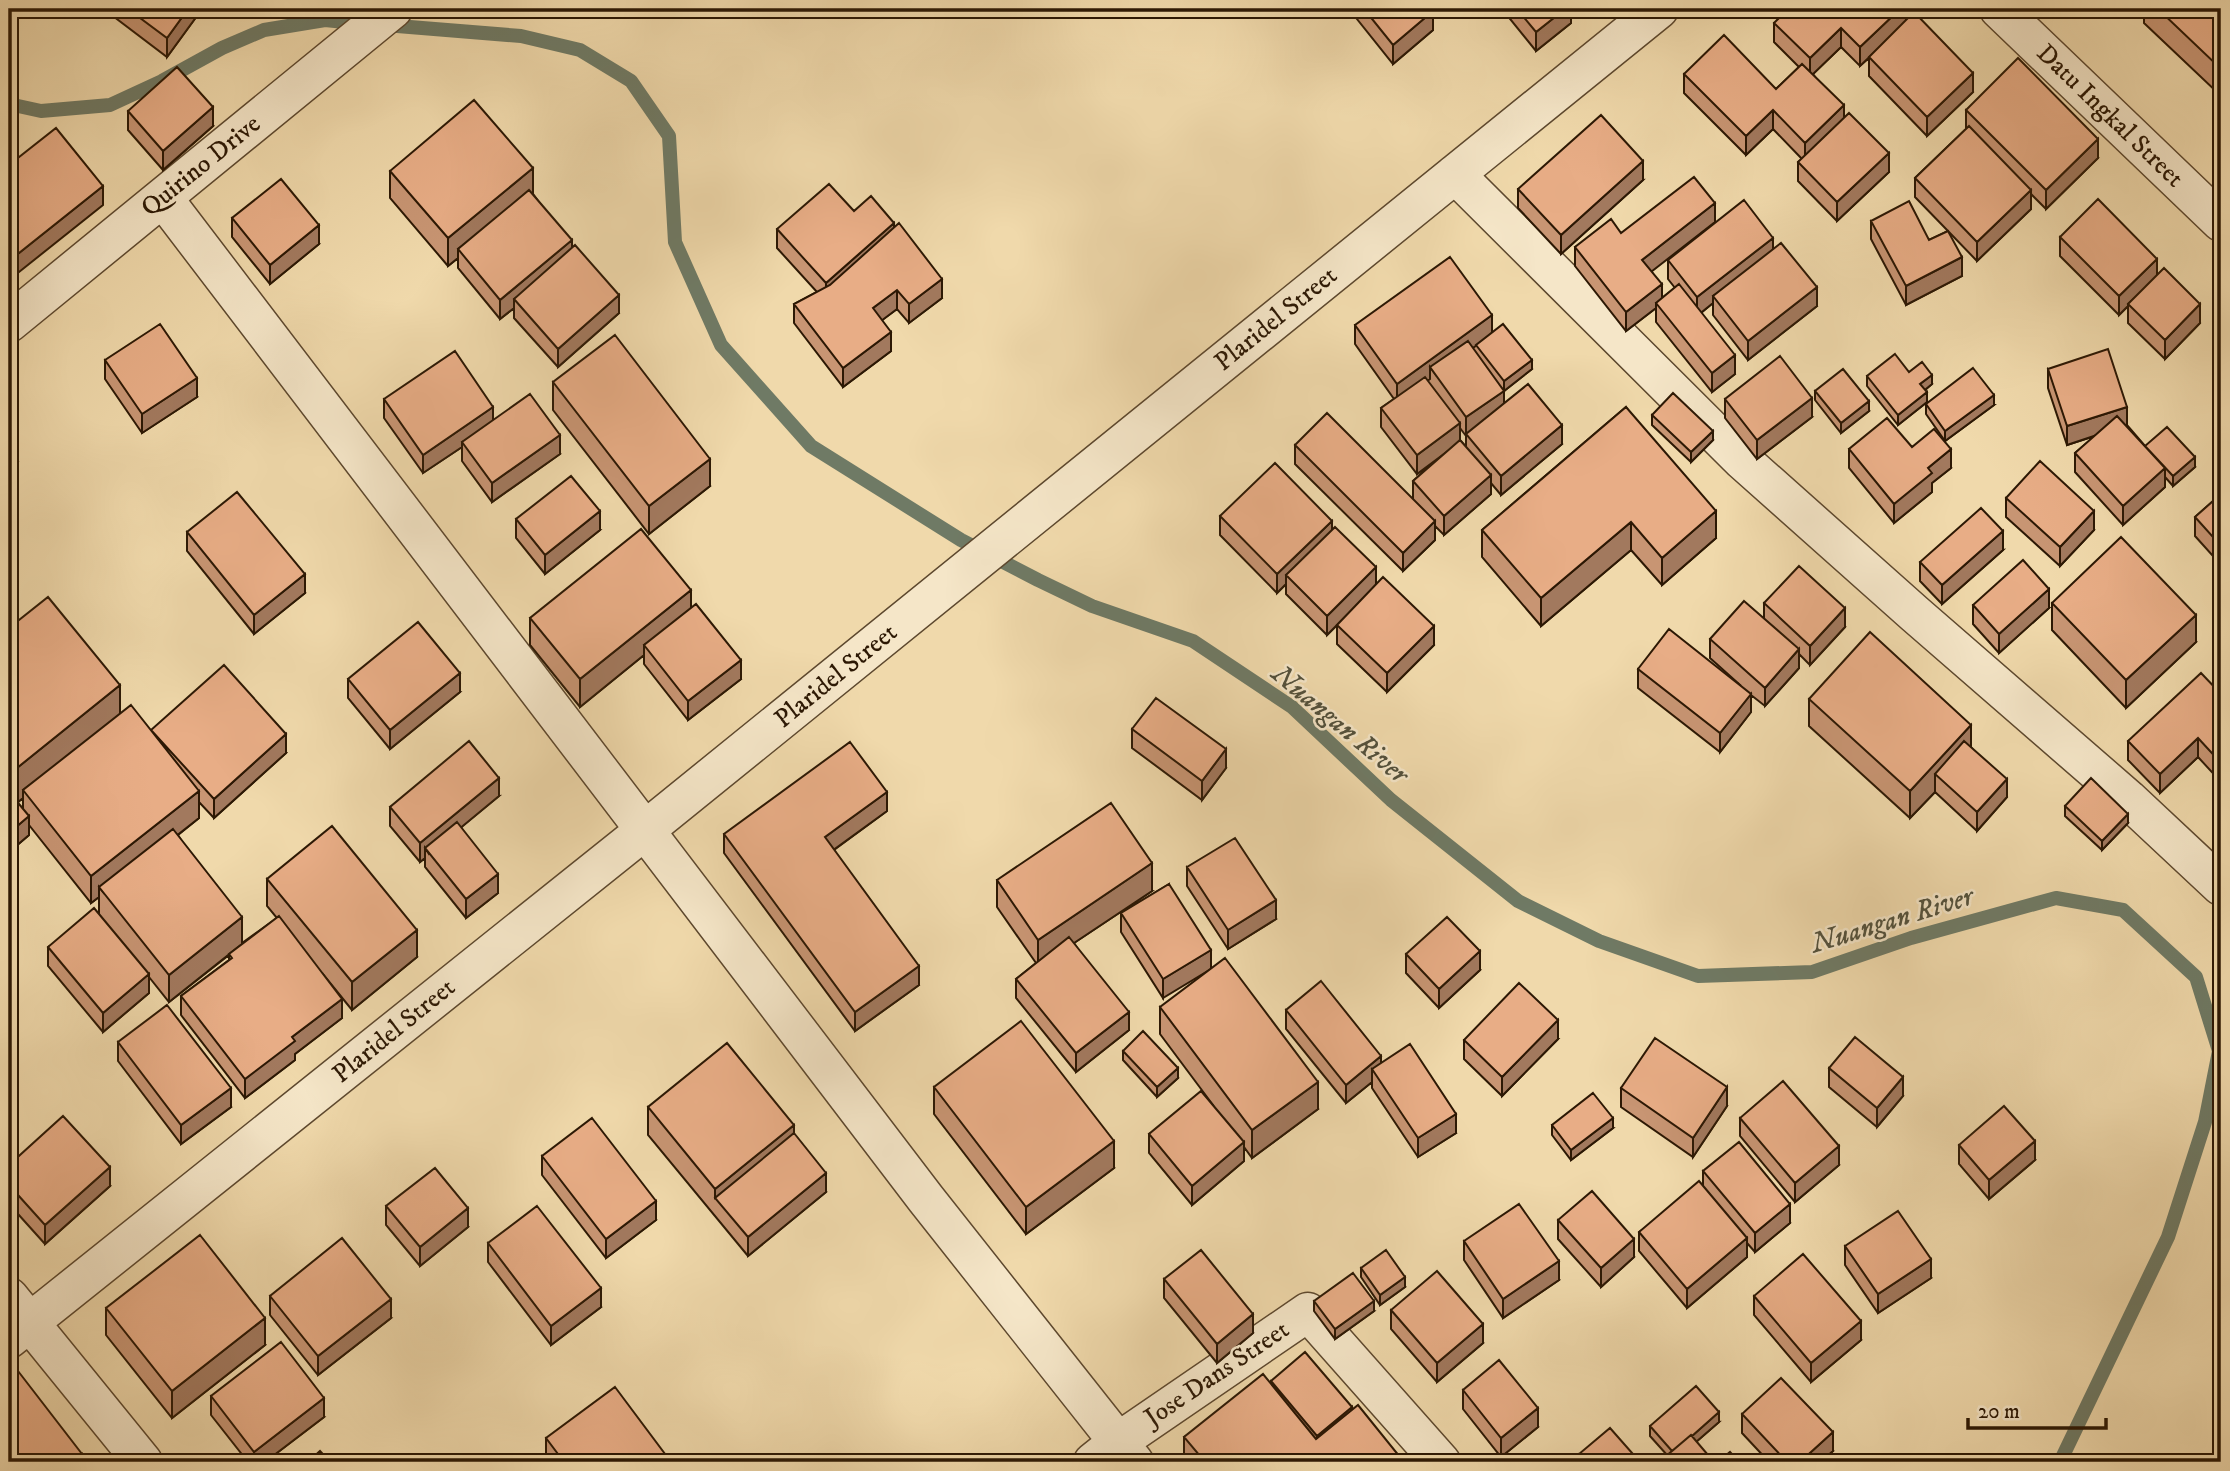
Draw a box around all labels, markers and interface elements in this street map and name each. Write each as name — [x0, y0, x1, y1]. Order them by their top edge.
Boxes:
street label: Datu Ingkal Street — [2029, 37, 2191, 195]
street label: Quirino Drive — [134, 108, 268, 224]
street label: Plaridel Street — [1208, 259, 1344, 379]
street label: Plaridel Street — [768, 616, 904, 736]
water label: Nuangan River — [1263, 655, 1417, 793]
water label: Nuangan River — [1805, 878, 1979, 962]
street label: Plaridel Street — [326, 971, 462, 1091]
street label: Jose Dans Street — [1137, 1314, 1296, 1436]
scale bar — [1968, 1387, 2106, 1431]
text: 20 m — [1978, 1399, 2020, 1425]

